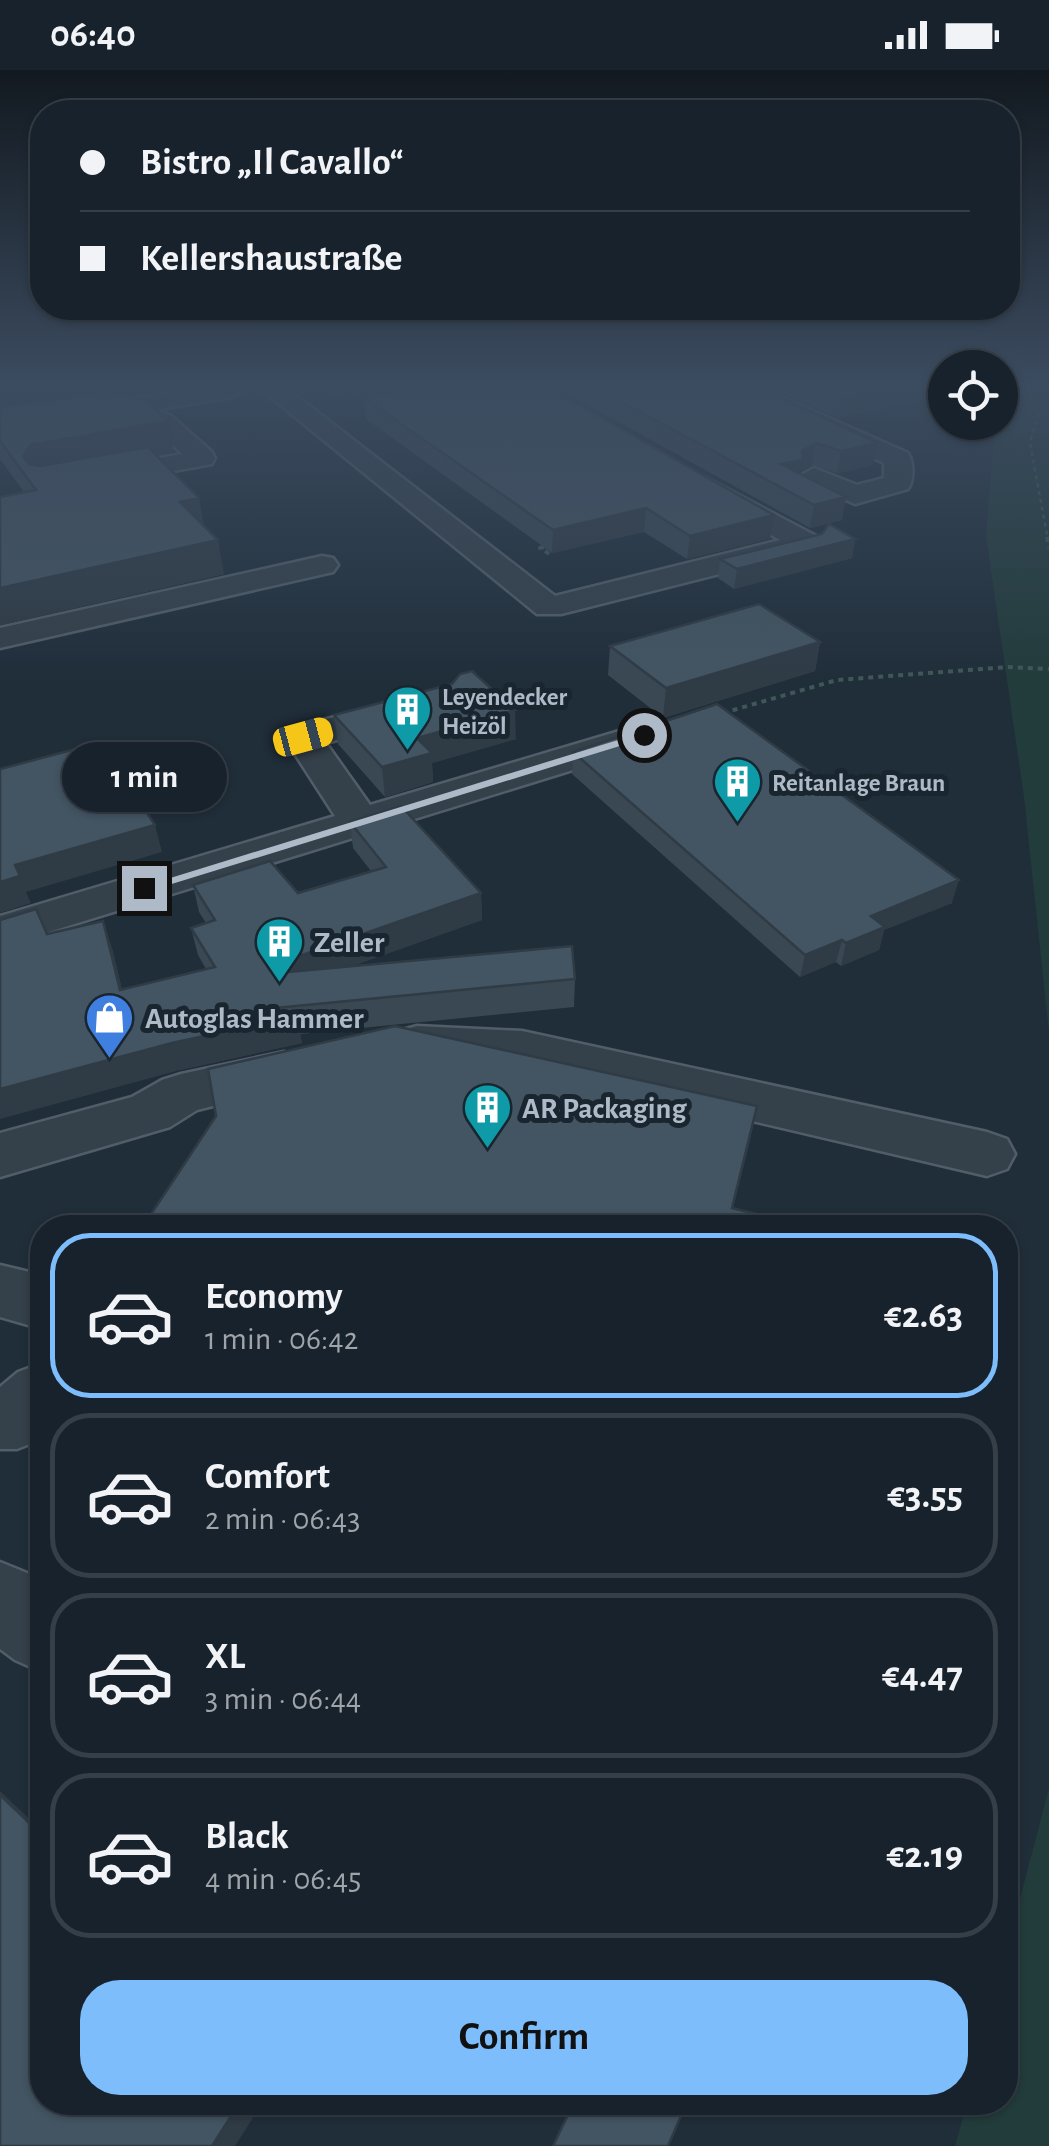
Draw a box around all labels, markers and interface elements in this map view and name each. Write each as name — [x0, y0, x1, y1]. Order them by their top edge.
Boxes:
text: 06:40 — [50, 16, 136, 54]
text: Bistro „Il Cavallo“ — [140, 144, 404, 182]
text: Kellershaustraße — [140, 240, 402, 278]
map controls — [928, 350, 1018, 440]
button: locate — [928, 350, 1018, 440]
building icon: Leyendecker Heizöl — [381, 684, 433, 752]
place label: Leyendecker Heizöl — [442, 685, 568, 739]
route start — [622, 713, 667, 758]
car — [270, 715, 336, 759]
callout: 1 min — [62, 743, 226, 813]
building icon: Reitanlage Braun — [711, 756, 763, 824]
text: 1 min — [111, 761, 178, 793]
place label: Reitanlage Braun — [772, 771, 945, 796]
route end — [122, 866, 167, 911]
building icon: Zeller — [253, 916, 305, 984]
place label: Zeller — [314, 928, 385, 958]
shop icon: Autoglas Hammer — [84, 992, 136, 1060]
place label: Autoglas Hammer — [145, 1004, 364, 1034]
building icon: AR Packaging — [461, 1082, 513, 1150]
place label: AR Packaging — [522, 1094, 687, 1124]
icon: car — [85, 1271, 175, 1361]
text: Economy — [205, 1278, 343, 1316]
text: €2.63 — [884, 1297, 963, 1335]
text: 1 min · 06:42 — [205, 1323, 358, 1355]
icon: car — [85, 1451, 175, 1541]
text: Comfort — [205, 1458, 330, 1496]
text: €3.55 — [887, 1477, 963, 1515]
text: 2 min · 06:43 — [205, 1503, 360, 1535]
icon: car — [85, 1631, 175, 1721]
text: XL — [205, 1638, 245, 1676]
text: €4.47 — [882, 1657, 963, 1695]
text: 3 min · 06:44 — [205, 1683, 361, 1715]
icon: car — [85, 1811, 175, 1901]
text: Black — [205, 1818, 289, 1856]
text: €2.19 — [887, 1837, 963, 1875]
text: 4 min · 06:45 — [205, 1863, 361, 1895]
button: Confirm — [80, 1980, 968, 2095]

